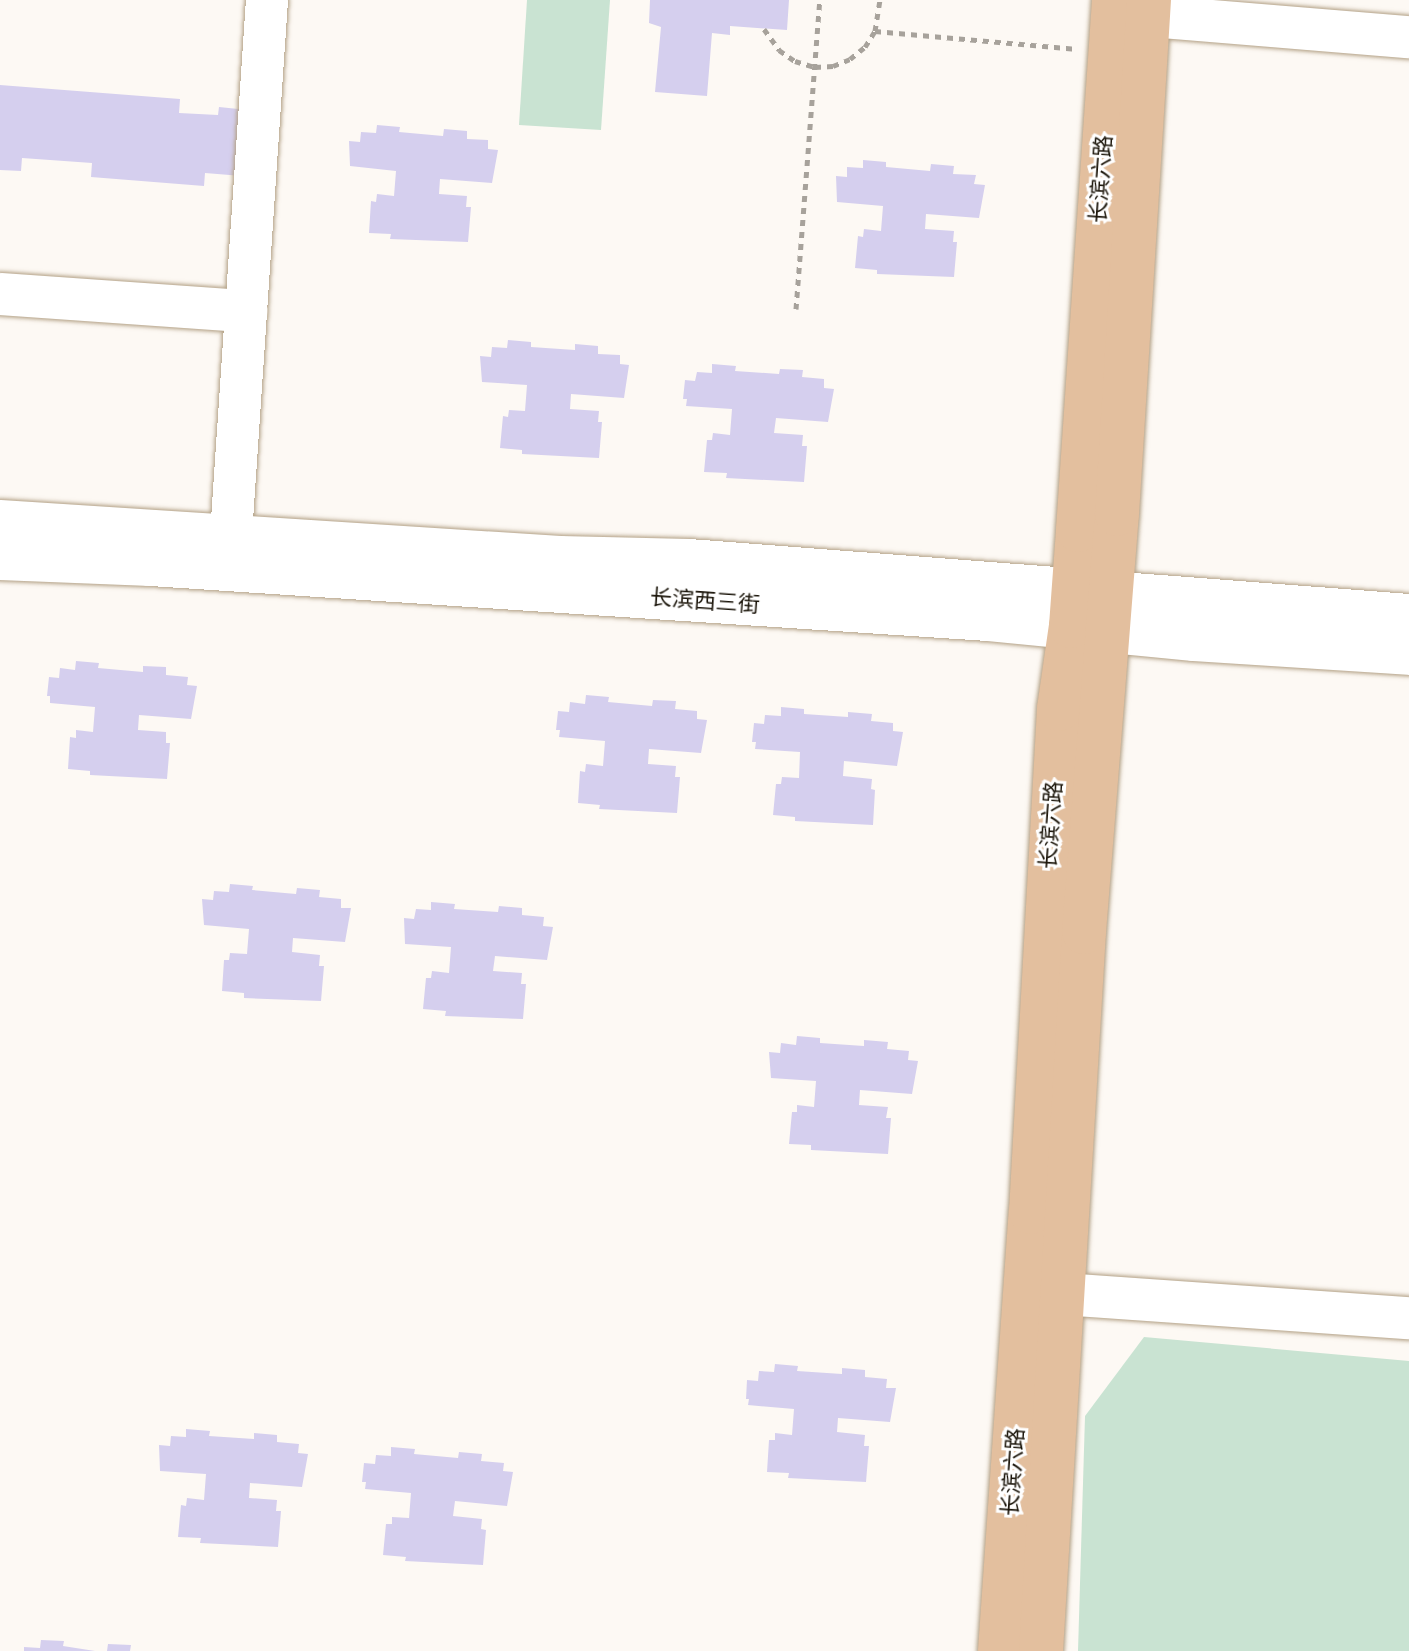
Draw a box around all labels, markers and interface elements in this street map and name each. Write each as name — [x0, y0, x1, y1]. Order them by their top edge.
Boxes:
street label: 长滨六路 — [1085, 134, 1117, 224]
street label: 长滨西三街 — [649, 584, 761, 618]
street label: 长滨六路 — [1035, 780, 1067, 870]
street label: 长滨六路 — [997, 1427, 1029, 1517]

